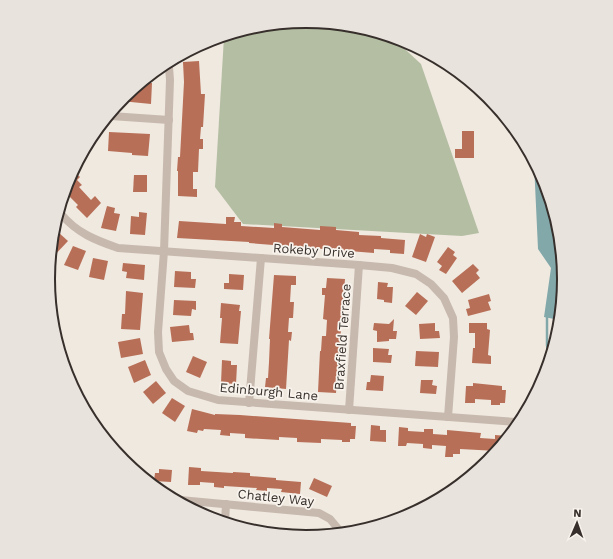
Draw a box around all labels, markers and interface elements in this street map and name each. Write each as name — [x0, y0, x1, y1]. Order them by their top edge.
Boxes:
street label: Rokeby Drive — [273, 240, 355, 261]
street label: Braxfield Terrace — [331, 283, 354, 391]
street label: Edinburgh Lane — [219, 380, 319, 403]
street label: Chatley Way — [237, 486, 315, 509]
north arrow — [557, 503, 597, 543]
text: N — [573, 507, 582, 520]

